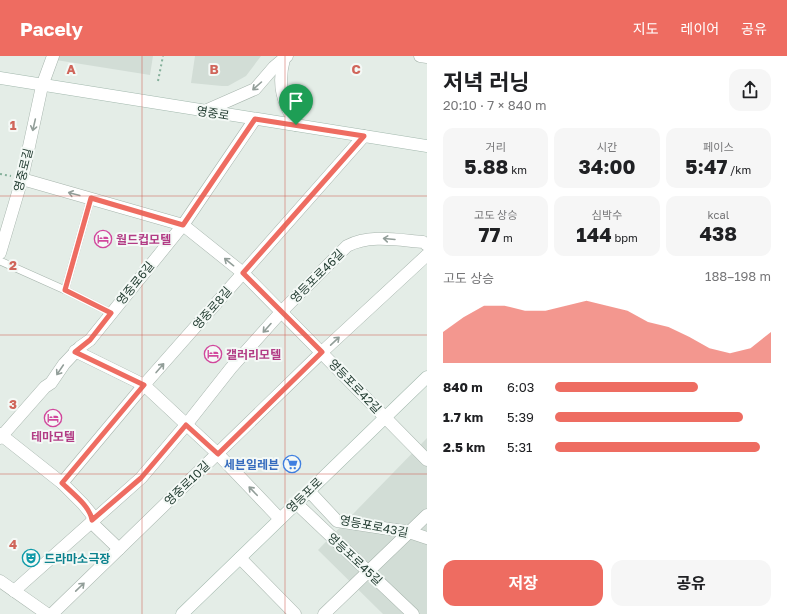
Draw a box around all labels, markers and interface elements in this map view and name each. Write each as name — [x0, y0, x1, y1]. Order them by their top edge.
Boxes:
text: Pacely — [20, 17, 83, 40]
text: 지도 — [633, 20, 659, 37]
text: 레이어 — [681, 20, 719, 37]
text: 공유 — [741, 20, 767, 37]
text: A — [66, 61, 76, 77]
text: B — [209, 61, 219, 77]
text: C — [351, 61, 361, 77]
text: 저녁 러닝 — [443, 68, 529, 95]
button: share — [729, 69, 771, 111]
one-way arrow — [252, 82, 262, 91]
pin — [279, 84, 313, 125]
icon: arrive — [285, 90, 307, 112]
text: 20:10 · 7 × 840 m — [443, 97, 546, 113]
street label: 영중로 — [195, 103, 231, 123]
text: 1 — [10, 117, 17, 133]
one-way arrow — [29, 118, 37, 131]
text: 거리 — [486, 140, 506, 153]
text: 시간 — [597, 140, 617, 153]
text: 페이스 — [703, 140, 734, 153]
street label: 영중로길 — [10, 147, 36, 193]
text: 5.88 — [464, 154, 508, 178]
text: 34:00 — [578, 154, 636, 178]
text: 5:47 — [685, 154, 727, 178]
text: km — [508, 163, 527, 176]
text: /km — [727, 163, 751, 176]
one-way arrow — [68, 190, 81, 197]
text: 고도 상승 — [474, 208, 517, 221]
text: 심박수 — [592, 208, 622, 221]
text: kcal — [707, 208, 729, 221]
text: 438 — [700, 221, 737, 245]
text: 77 — [479, 222, 500, 246]
text: 144 — [576, 222, 612, 246]
hotel icon: 월드컵모텔 — [93, 229, 113, 249]
text: m — [500, 231, 513, 244]
text: bpm — [612, 231, 638, 244]
place label: 월드컵모텔 — [116, 232, 171, 247]
one-way arrow — [383, 236, 396, 243]
street label: 영등포로46길 — [287, 246, 347, 306]
text: 2 — [9, 257, 17, 273]
one-way arrow — [223, 257, 234, 266]
street label: 영중로6길 — [113, 258, 157, 308]
text: 188–198 m — [705, 268, 771, 284]
text: 고도 상승 — [443, 270, 494, 286]
street label: 영중로8길 — [189, 284, 235, 332]
one-way arrow — [263, 322, 272, 332]
one-way arrow — [330, 336, 340, 345]
hotel icon: 갤러리모텔 — [203, 344, 223, 364]
place label: 갤러리모텔 — [226, 347, 281, 362]
street label: 영등포로42길 — [325, 356, 385, 416]
one-way arrow — [155, 362, 164, 373]
one-way arrow — [56, 365, 64, 376]
text: 840 m — [443, 379, 483, 395]
text: 6:03 — [507, 379, 534, 395]
text: 3 — [9, 396, 17, 412]
hotel icon: 테마모텔 — [43, 408, 63, 428]
text: 1.7 km — [443, 409, 483, 425]
text: 5:39 — [507, 409, 534, 425]
place label: 테마모텔 — [31, 429, 75, 444]
text: 2.5 km — [443, 439, 485, 455]
text: 5:31 — [507, 439, 532, 455]
supermarket icon: 세븐일레븐 — [282, 454, 302, 474]
place label: 세븐일레븐 — [224, 457, 279, 472]
street label: 영중로10길 — [161, 458, 213, 508]
street label: 영등포로 — [283, 474, 325, 516]
one-way arrow — [248, 486, 258, 496]
street label: 영등포로43길 — [338, 512, 410, 540]
street label: 영등포로45길 — [324, 530, 386, 588]
text: 4 — [9, 536, 17, 552]
theatre icon: 드라마소극장 — [21, 548, 41, 568]
place label: 드라마소극장 — [44, 551, 110, 566]
button: 저장 — [443, 560, 603, 606]
button: 공유 — [611, 560, 771, 606]
one-way arrow — [75, 582, 85, 592]

